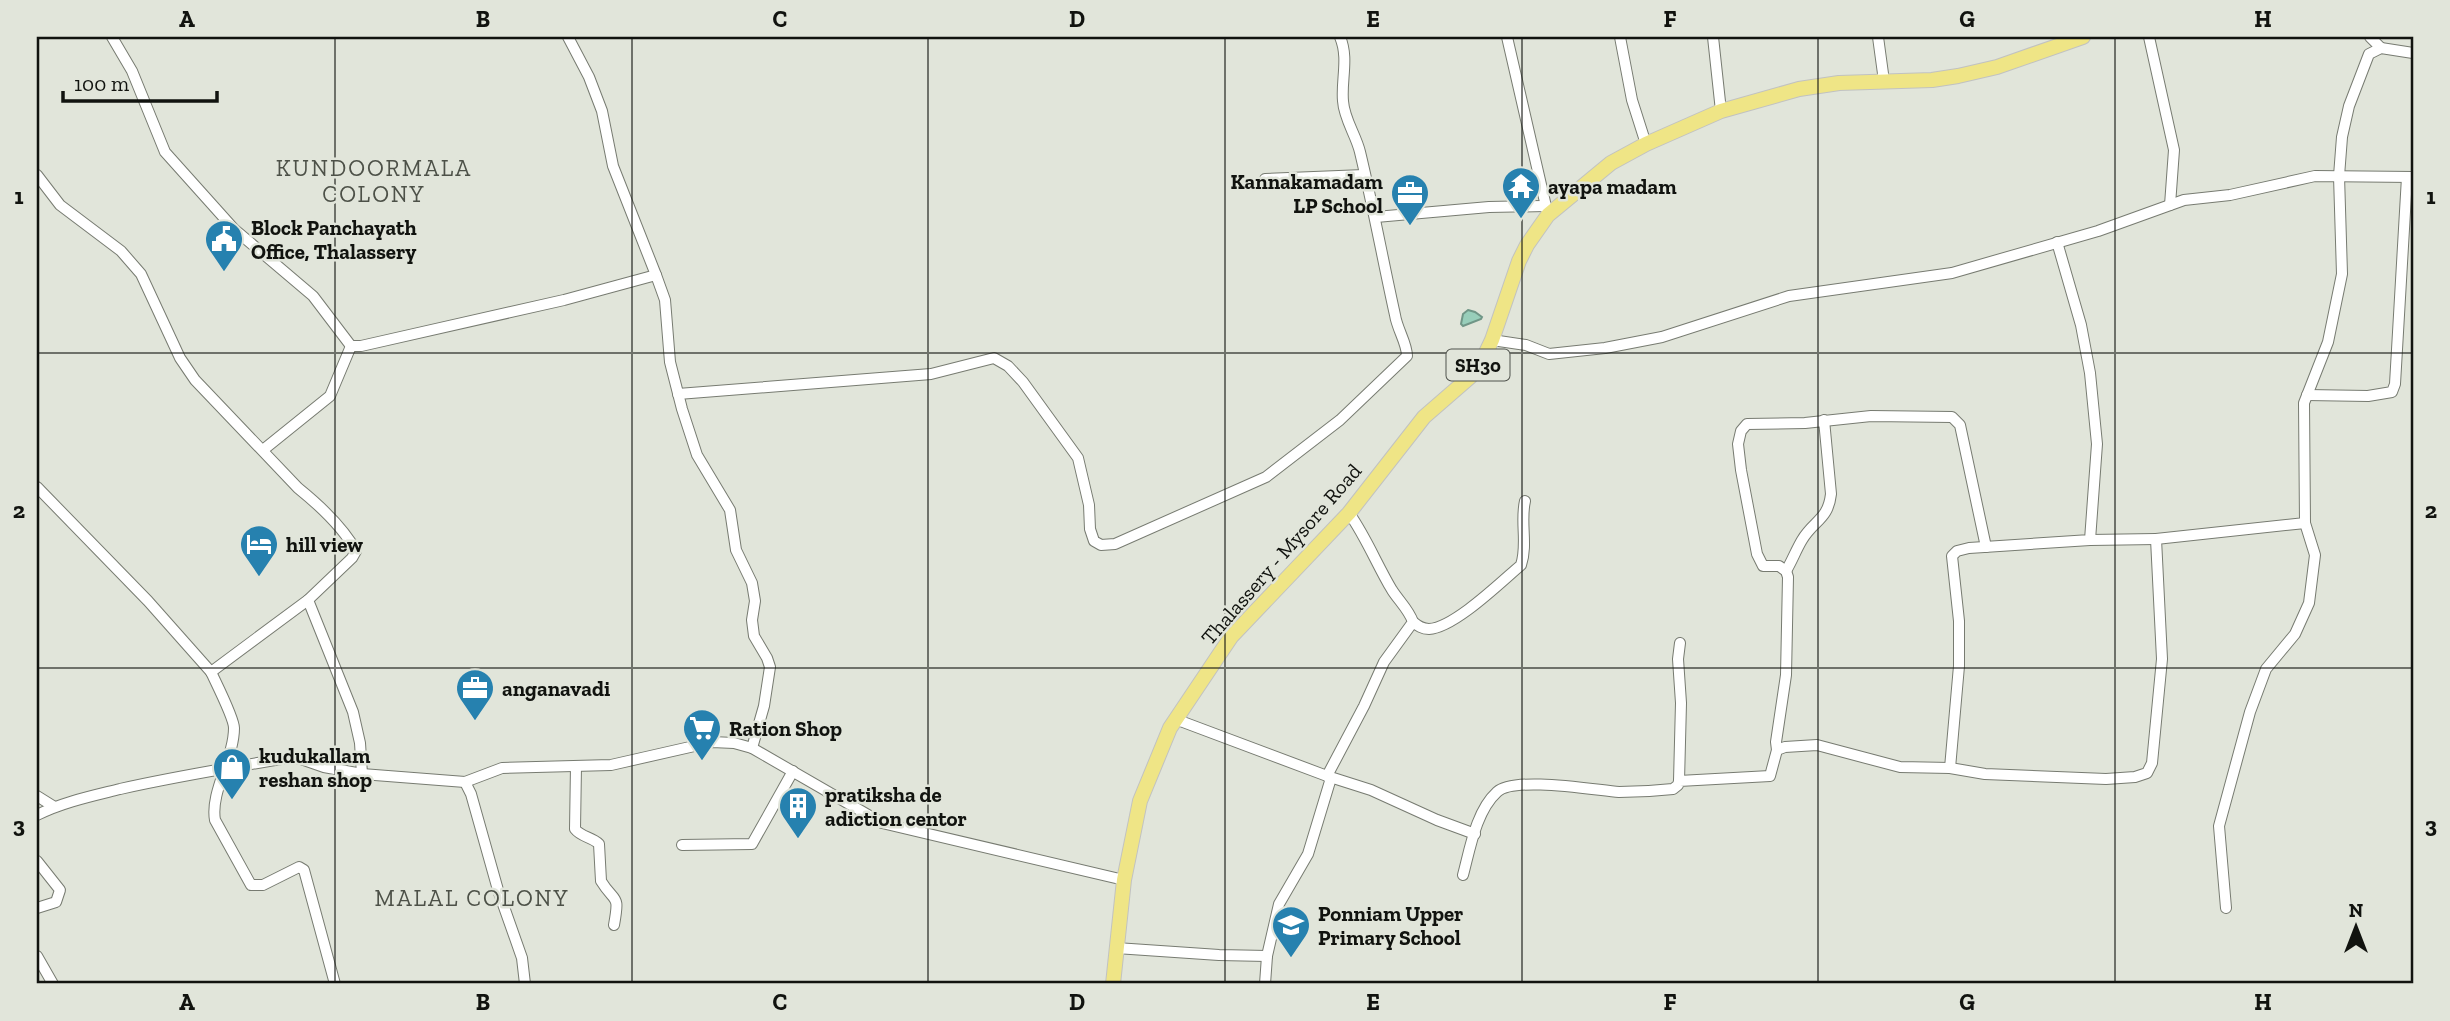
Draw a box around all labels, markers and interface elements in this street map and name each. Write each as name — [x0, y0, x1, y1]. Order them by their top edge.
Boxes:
text: A — [179, 5, 195, 33]
text: B — [476, 5, 490, 33]
text: C — [773, 5, 787, 33]
text: D — [1069, 5, 1085, 33]
text: E — [1366, 5, 1380, 33]
text: F — [1663, 5, 1677, 33]
text: G — [1959, 5, 1975, 33]
text: H — [2254, 5, 2272, 33]
scale bar — [63, 60, 217, 104]
text: 100 m — [74, 71, 129, 96]
district label: KUNDOORMALA COLONY — [276, 154, 472, 208]
temple icon: ayapa madam — [1500, 165, 1542, 220]
place label: Kannakamadam LP School — [1230, 169, 1384, 218]
office icon: Kannakamadam LP School — [1389, 172, 1431, 227]
place label: ayapa madam — [1548, 174, 1677, 199]
text: 1 — [14, 182, 24, 210]
text: 1 — [2426, 182, 2436, 210]
place label: Block Panchayath Office, Thalassery — [251, 215, 417, 264]
public building icon: Block Panchayath Office, Thalassery — [203, 218, 245, 273]
road number: SH30 — [1446, 350, 1510, 380]
street label: Thalassery - Mysore Road — [1196, 458, 1367, 650]
text: 2 — [13, 496, 25, 524]
text: 2 — [2425, 496, 2437, 524]
hotel icon: hill view — [238, 523, 280, 578]
place label: hill view — [286, 532, 363, 557]
office icon: anganavadi — [454, 667, 496, 722]
place label: anganavadi — [502, 676, 610, 701]
supermarket icon: Ration Shop — [681, 707, 723, 762]
place label: Ration Shop — [729, 716, 842, 741]
place label: kudukallam reshan shop — [259, 743, 372, 792]
shop icon: kudukallam reshan shop — [211, 746, 253, 801]
place label: pratiksha de adiction centor — [825, 782, 967, 831]
building icon: pratiksha de adiction centor — [777, 785, 819, 840]
text: 3 — [13, 811, 25, 839]
text: 3 — [2425, 811, 2437, 839]
district label: MALAL COLONY — [374, 884, 570, 912]
north arrow — [2320, 892, 2390, 962]
text: N — [2349, 899, 2363, 922]
place label: Ponniam Upper Primary School — [1318, 901, 1463, 950]
school or university icon: Ponniam Upper Primary School — [1270, 904, 1312, 959]
text: A — [179, 988, 195, 1016]
text: B — [476, 988, 490, 1016]
text: C — [773, 988, 787, 1016]
text: D — [1069, 988, 1085, 1016]
text: E — [1366, 988, 1380, 1016]
text: F — [1663, 988, 1677, 1016]
text: G — [1959, 988, 1975, 1016]
text: H — [2254, 988, 2272, 1016]

